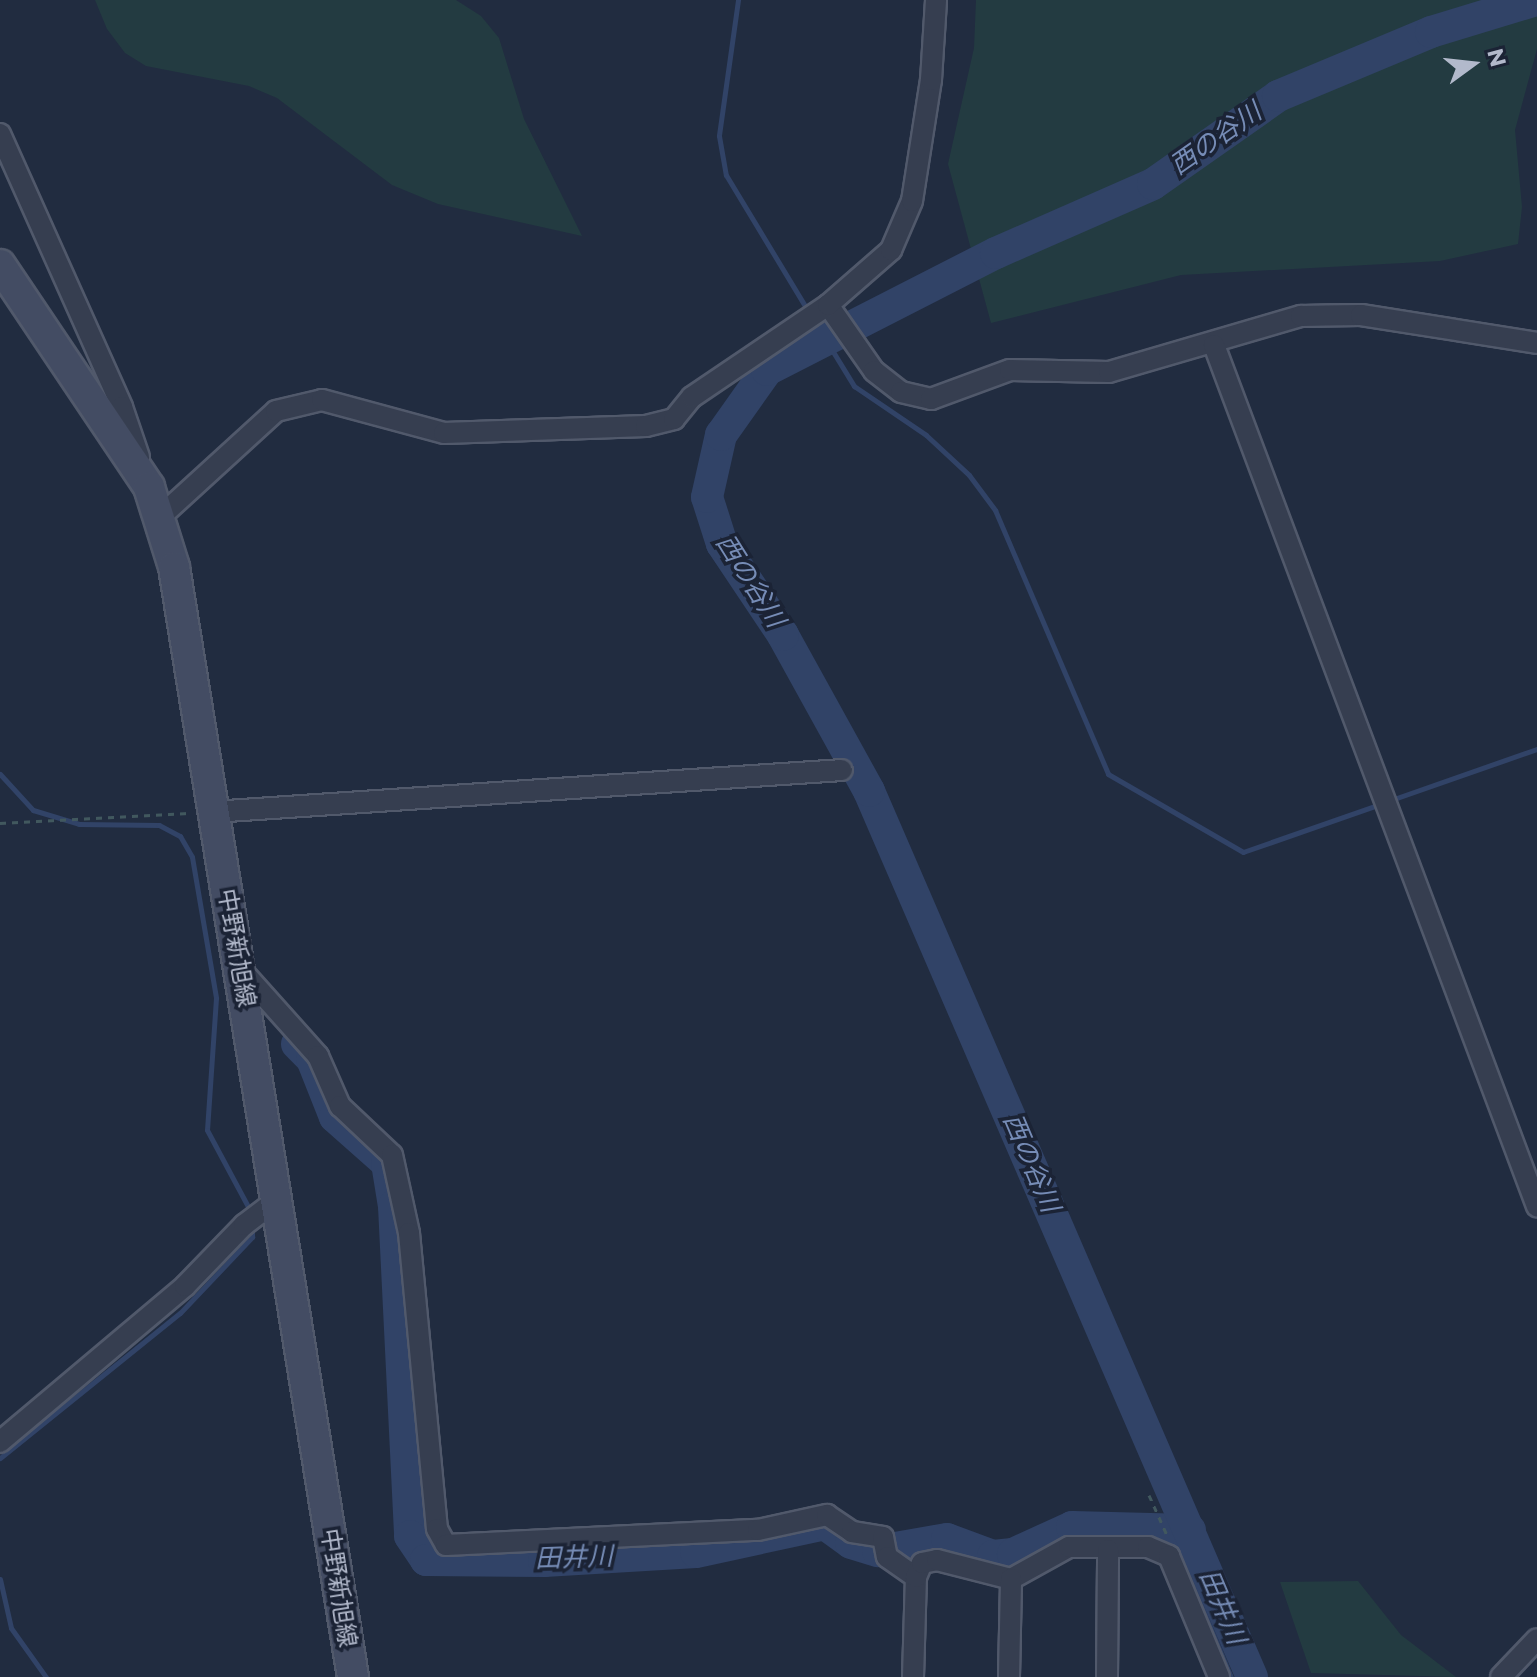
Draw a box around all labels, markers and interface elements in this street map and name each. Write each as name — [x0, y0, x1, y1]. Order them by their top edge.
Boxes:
north arrow — [1433, 24, 1513, 104]
text: N — [1481, 46, 1512, 70]
water label: 西の谷川 — [1164, 96, 1268, 182]
water label: 西の谷川 — [709, 529, 791, 633]
street label: 中野新旭線 — [212, 886, 262, 1010]
water label: 西の谷川 — [996, 1109, 1066, 1217]
street label: 中野新旭線 — [315, 1526, 363, 1650]
water label: 田井川 — [534, 1541, 614, 1575]
water label: 田井川 — [1192, 1565, 1252, 1649]

